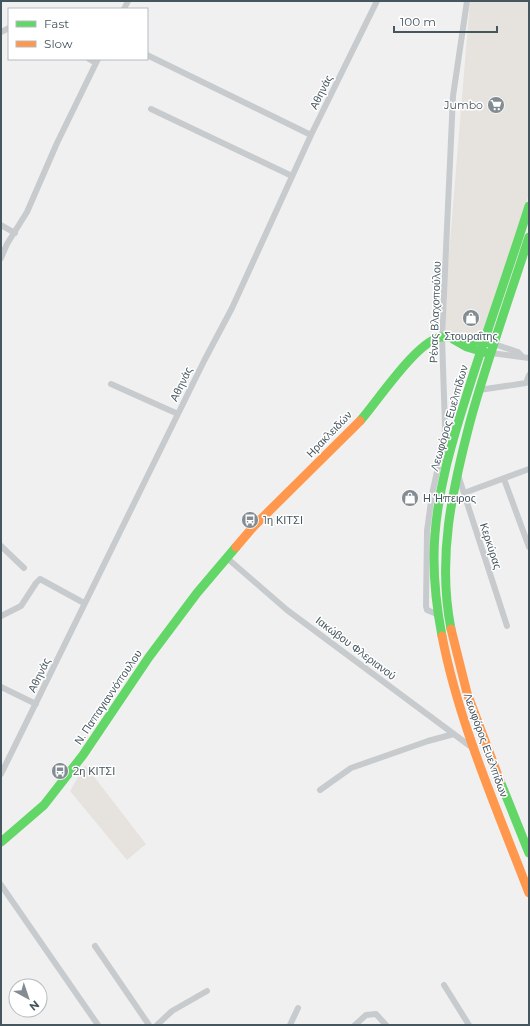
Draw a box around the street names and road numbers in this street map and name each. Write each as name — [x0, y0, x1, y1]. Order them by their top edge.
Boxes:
street label: Αθηνάς — [306, 72, 336, 112]
street label: Ρένας Βλαχοπούλου — [426, 261, 444, 363]
street label: Λεωφόρος Ευελπίδων — [427, 363, 471, 473]
street label: Αθηνάς — [167, 364, 195, 404]
street label: Ηρακλειδών — [303, 407, 355, 460]
street label: Κερκύρας — [477, 521, 505, 571]
street label: Ιακώβου Φλεριανού — [313, 613, 399, 683]
street label: Ν. Παπαγιαννόπουλου — [71, 647, 145, 747]
street label: Αθηνάς — [25, 655, 53, 695]
street label: Λεωφόρος Ευελπίδων — [461, 691, 512, 799]

